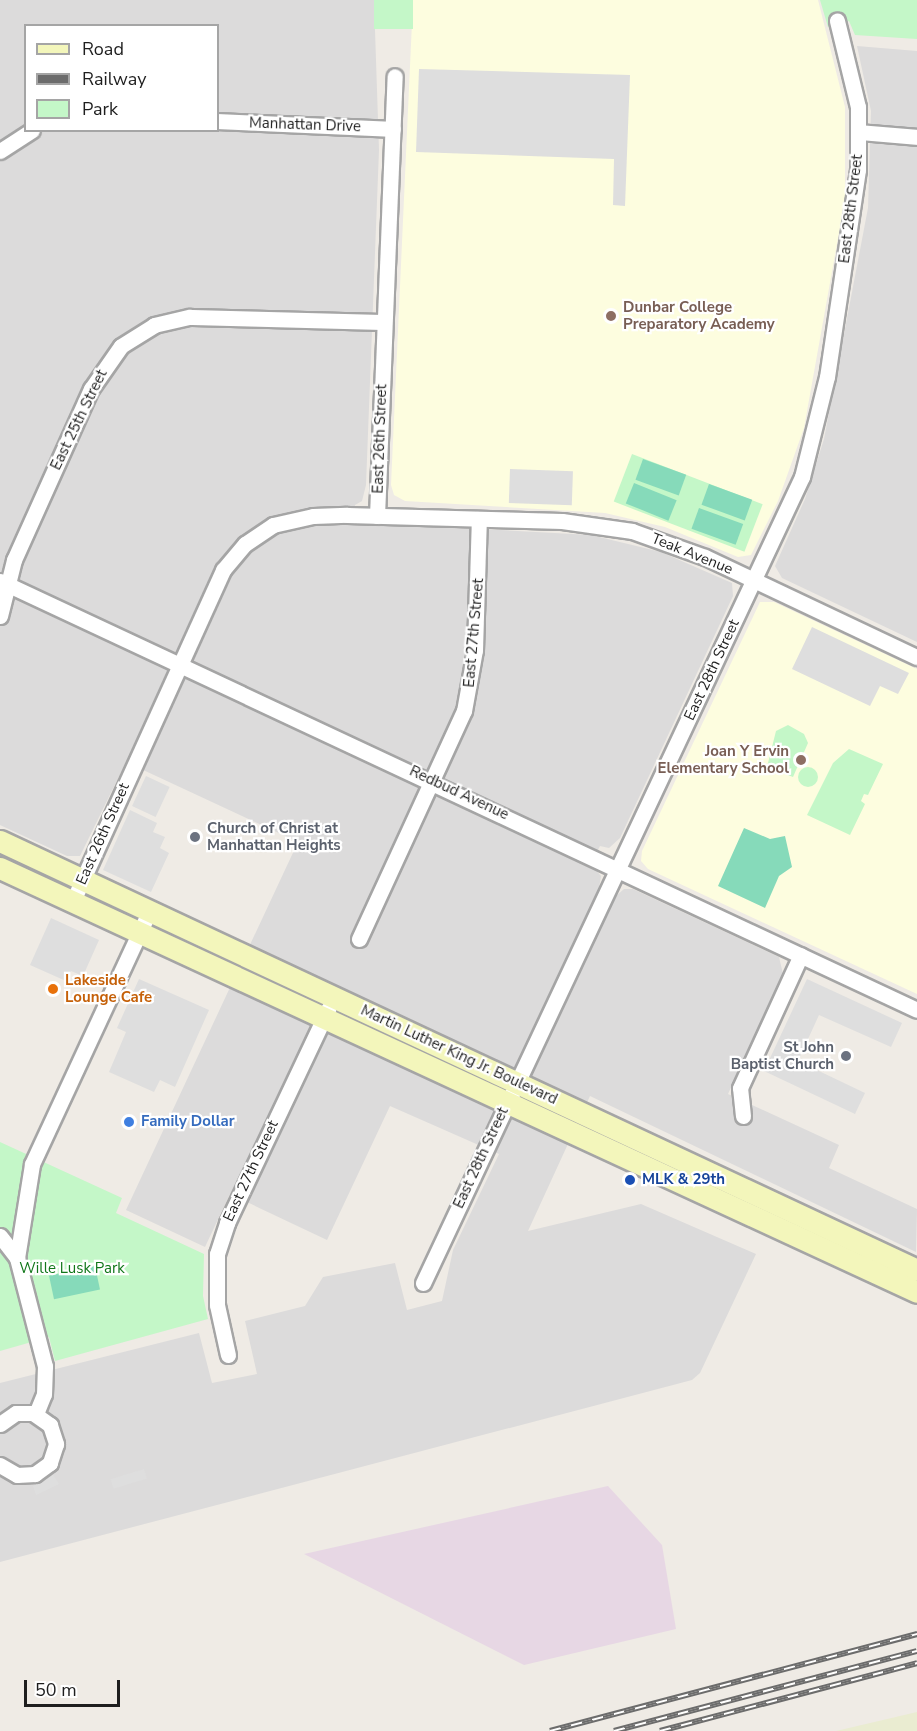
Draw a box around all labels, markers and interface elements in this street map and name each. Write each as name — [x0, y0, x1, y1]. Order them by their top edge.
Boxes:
legend — [24, 24, 219, 132]
text: Road — [82, 37, 124, 61]
text: Railway — [82, 67, 147, 91]
text: Park — [82, 97, 118, 121]
street label: Manhattan Drive — [249, 114, 361, 136]
street label: East 28th Street — [835, 154, 867, 264]
place label: Dunbar College Preparatory Academy — [623, 298, 775, 333]
marker: Dunbar College Preparatory Academy — [604, 309, 618, 323]
street label: East 25th Street — [47, 367, 111, 473]
street label: East 26th Street — [369, 384, 391, 494]
street label: Teak Avenue — [649, 530, 735, 578]
street label: East 27th Street — [460, 578, 488, 688]
street label: East 28th Street — [681, 617, 743, 723]
place label: Joan Y Ervin Elementary School — [658, 742, 789, 777]
marker: Joan Y Ervin Elementary School — [794, 753, 808, 767]
street label: Redbud Avenue — [407, 762, 511, 824]
street label: East 26th Street — [73, 780, 133, 888]
place label: Church of Christ at Manhattan Heights — [207, 819, 341, 854]
marker: Church of Christ at Manhattan Heights — [188, 830, 202, 844]
place label: Lakeside Lounge Cafe — [65, 971, 152, 1006]
marker: Lakeside Lounge Cafe — [46, 982, 60, 996]
street label: Martin Luther King Jr. Boulevard — [358, 1001, 560, 1109]
place label: St John Baptist Church — [731, 1038, 834, 1073]
marker: St John Baptist Church — [839, 1049, 853, 1063]
street label: East 28th Street — [450, 1105, 512, 1211]
place label: Family Dollar — [141, 1113, 235, 1131]
marker: Family Dollar — [122, 1115, 136, 1129]
street label: East 27th Street — [220, 1118, 282, 1224]
place label: MLK & 29th — [642, 1171, 725, 1189]
marker: MLK & 29th — [623, 1173, 637, 1187]
park label: Wille Lusk Park — [19, 1260, 125, 1278]
scale bar — [27, 1668, 123, 1706]
text: 50 m — [35, 1678, 77, 1702]

